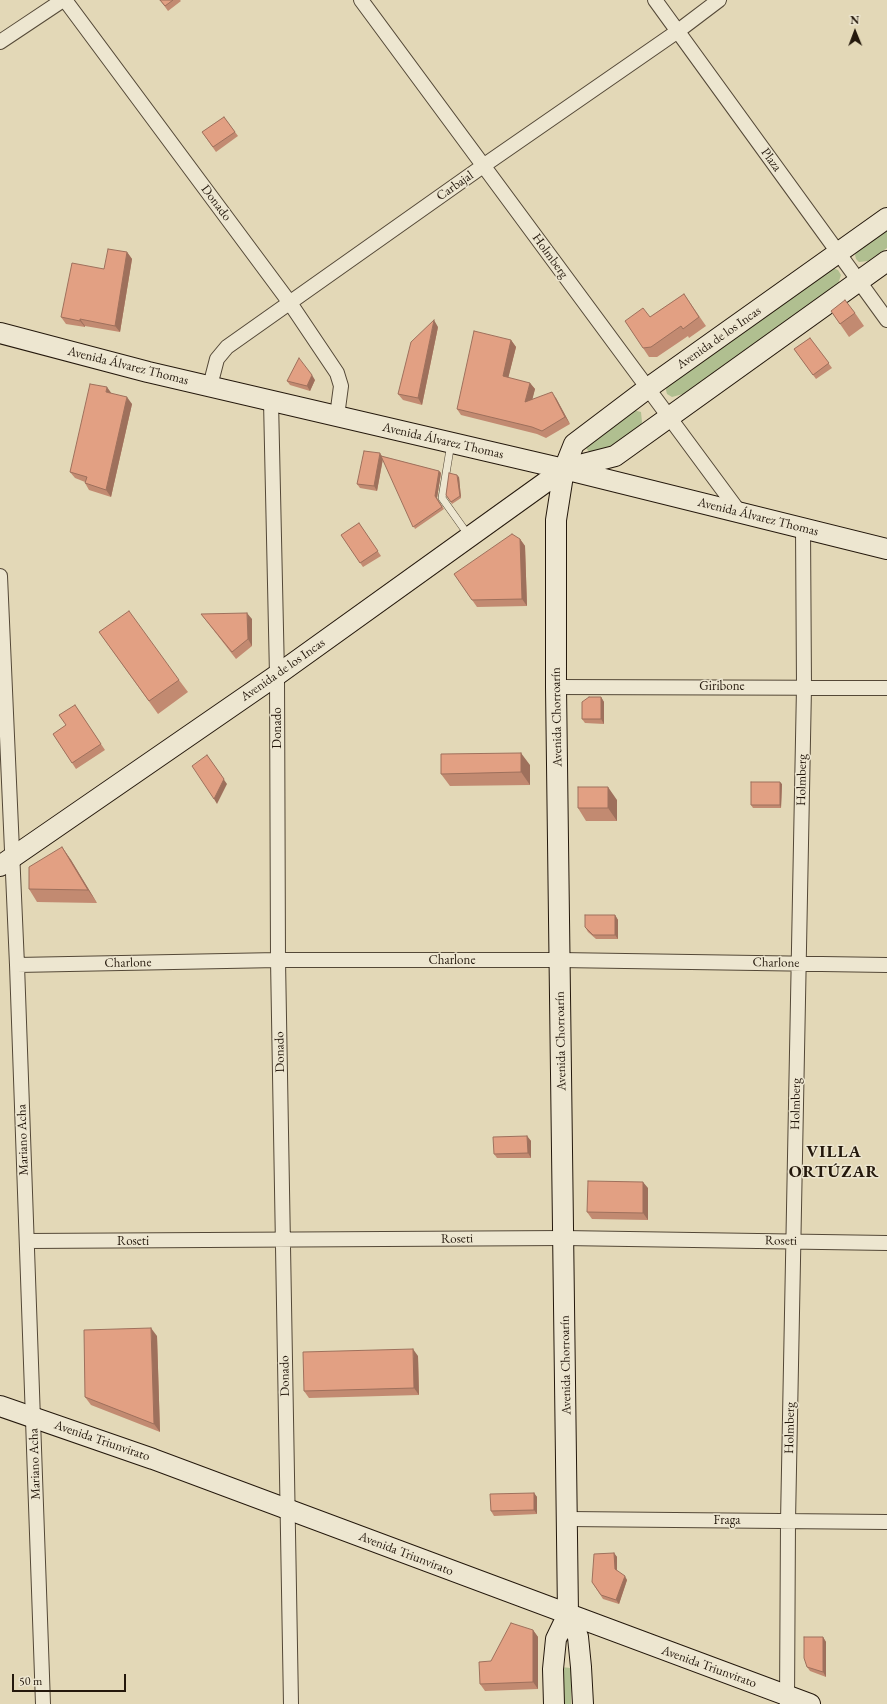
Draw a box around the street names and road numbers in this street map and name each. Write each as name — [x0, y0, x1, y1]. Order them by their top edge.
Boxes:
street label: Plaza — [757, 145, 785, 175]
street label: Carbajal — [434, 168, 476, 204]
street label: Donado — [197, 182, 235, 224]
street label: Holmberg — [528, 230, 572, 282]
street label: Avenida de los Incas — [674, 303, 764, 373]
street label: Avenida Álvarez Thomas — [66, 343, 190, 389]
street label: Avenida Álvarez Thomas — [381, 419, 505, 463]
street label: Avenida Álvarez Thomas — [696, 494, 820, 540]
street label: Avenida de los Incas — [238, 635, 328, 705]
street label: Avenida Chorroarín — [548, 667, 566, 767]
street label: Giribone — [699, 678, 745, 694]
street label: Donado — [269, 707, 285, 749]
street label: Holmberg — [794, 754, 810, 806]
street label: Charlone — [429, 952, 475, 968]
street label: Charlone — [104, 955, 152, 971]
street label: Charlone — [752, 955, 800, 971]
street label: Avenida Chorroarín — [552, 991, 570, 1091]
street label: Donado — [272, 1031, 288, 1073]
street label: Holmberg — [788, 1078, 804, 1130]
street label: Mariano Acha — [14, 1104, 32, 1176]
street label: Roseti — [441, 1231, 473, 1247]
street label: Roseti — [117, 1233, 149, 1249]
street label: Roseti — [765, 1233, 797, 1249]
street label: Avenida Chorroarín — [557, 1315, 575, 1415]
street label: Donado — [277, 1355, 293, 1397]
street label: Holmberg — [782, 1402, 798, 1454]
street label: Avenida Triunvirato — [52, 1417, 152, 1465]
street label: Mariano Acha — [26, 1428, 44, 1500]
street label: Fraga — [713, 1512, 741, 1528]
street label: Avenida Triunvirato — [356, 1529, 456, 1579]
street label: Avenida Triunvirato — [659, 1643, 759, 1691]

